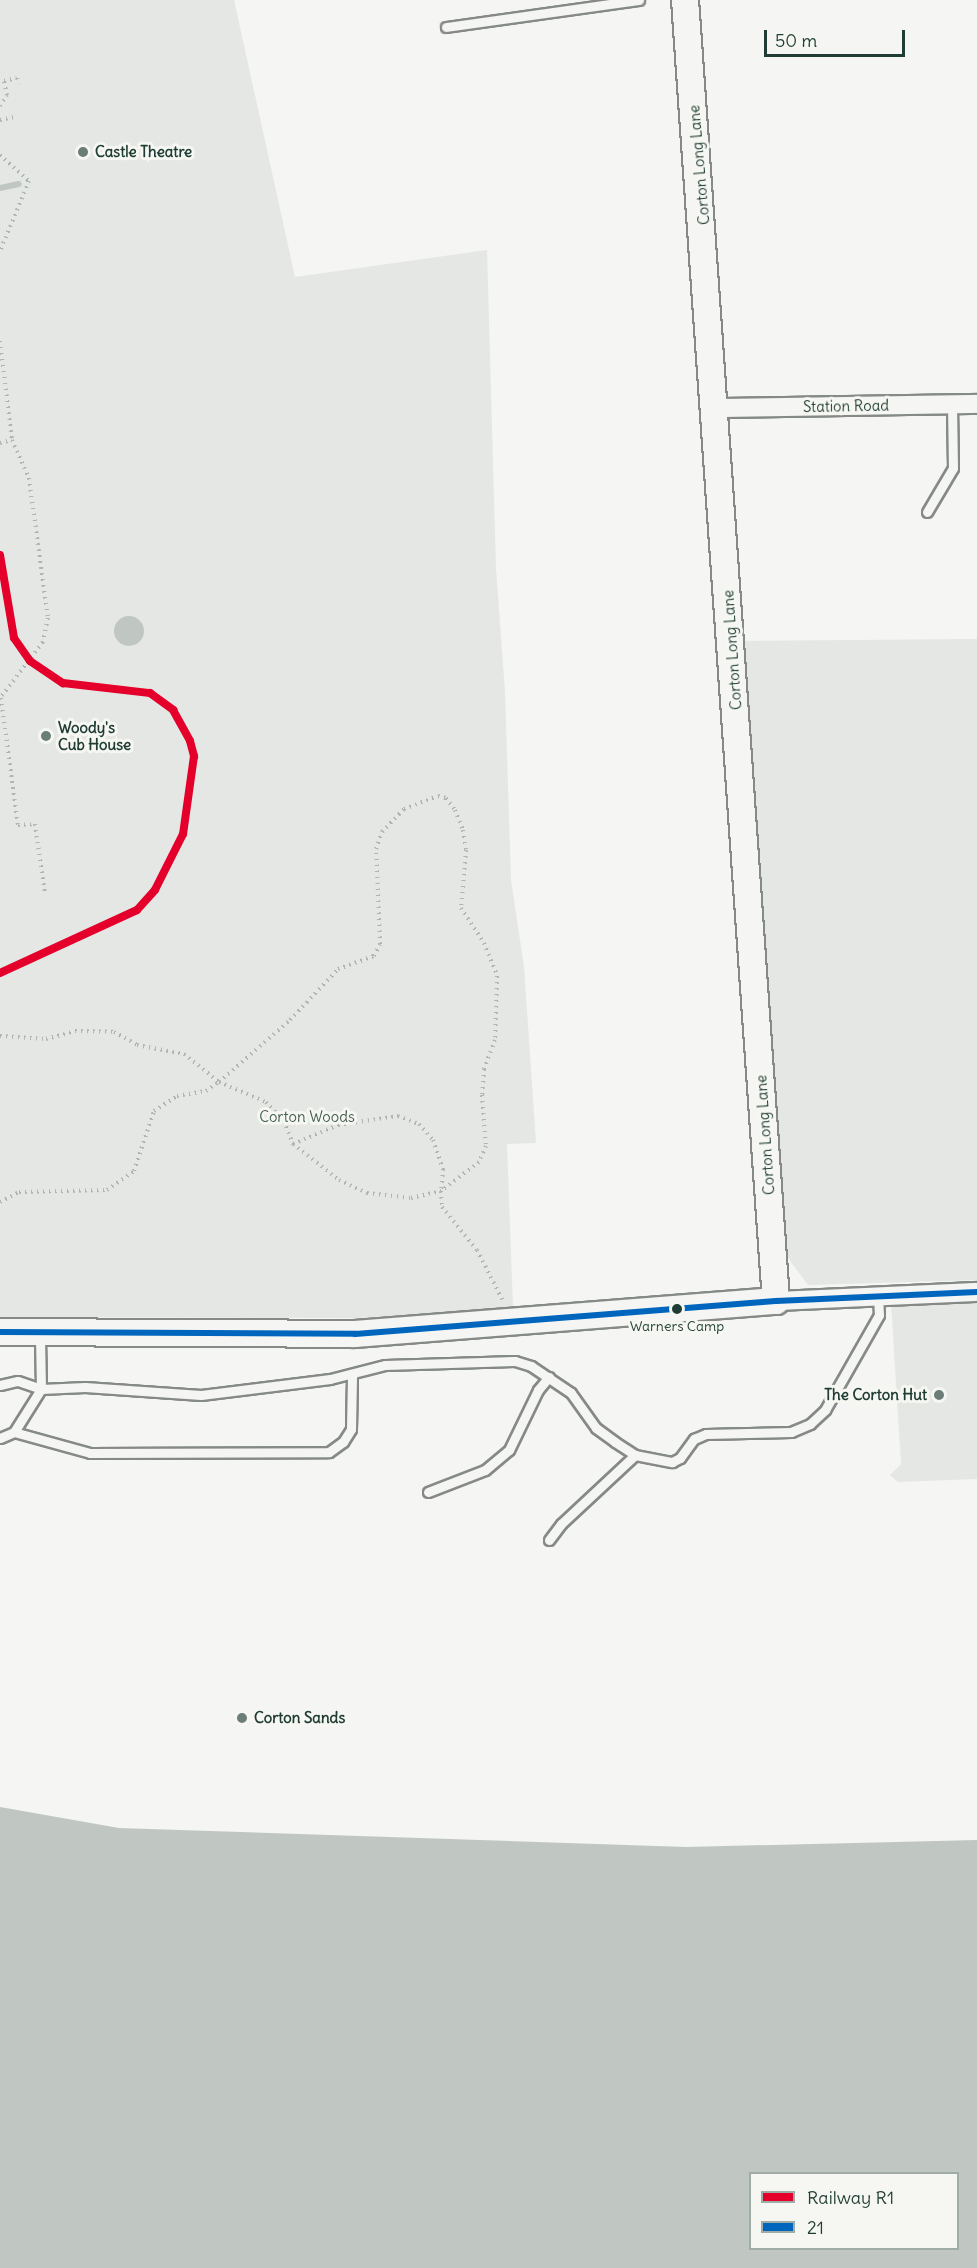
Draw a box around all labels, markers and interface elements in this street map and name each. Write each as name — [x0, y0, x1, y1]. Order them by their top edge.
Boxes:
scale bar — [767, 18, 908, 56]
text: 50 m — [775, 29, 817, 52]
street label: Corton Long Lane — [685, 104, 713, 226]
place label: Castle Theatre — [95, 143, 192, 161]
marker: Castle Theatre — [76, 145, 90, 159]
street label: Station Road — [803, 396, 889, 416]
street label: Corton Long Lane — [719, 589, 745, 711]
place label: Woody's Cub House — [58, 718, 131, 753]
marker: Woody's Cub House — [39, 729, 53, 743]
street label: Corton Long Lane — [752, 1074, 778, 1196]
park label: Corton Woods — [259, 1108, 355, 1126]
marker: Warners Camp — [671, 1303, 683, 1315]
place label: Warners Camp — [630, 1318, 724, 1334]
place label: The Corton Hut — [824, 1386, 927, 1404]
marker: The Corton Hut — [932, 1388, 946, 1402]
place label: Corton Sands — [254, 1709, 345, 1727]
marker: Corton Sands — [235, 1711, 249, 1725]
legend — [749, 2172, 959, 2250]
text: Railway R1 — [807, 2186, 894, 2209]
text: 21 — [807, 2216, 824, 2239]

